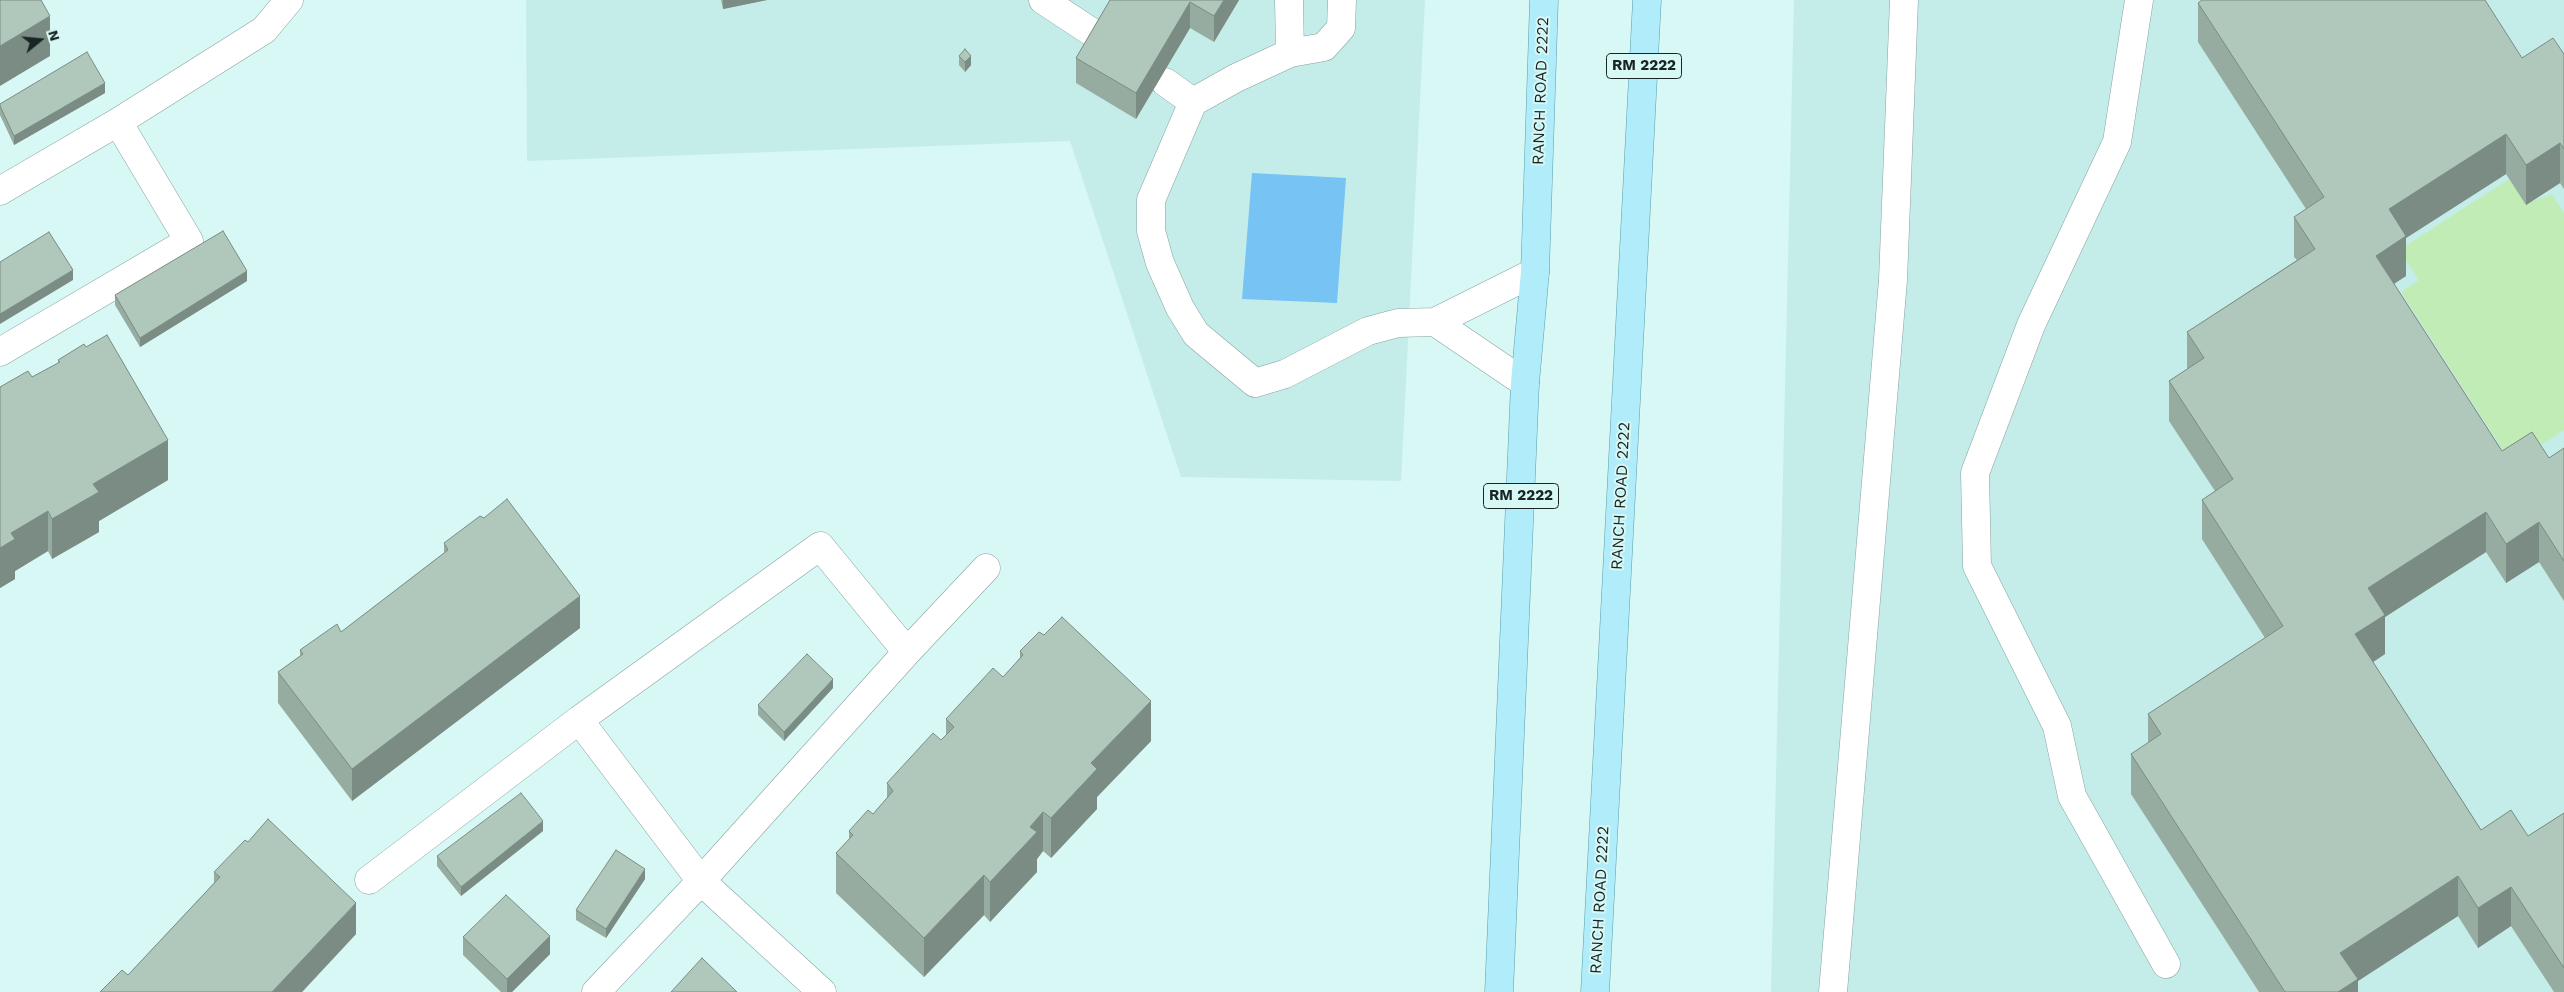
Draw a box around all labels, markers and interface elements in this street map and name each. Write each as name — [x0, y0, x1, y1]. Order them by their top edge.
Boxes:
north arrow — [15, 15, 65, 65]
street label: RANCH ROAD 2222 — [1529, 17, 1553, 165]
text: N — [45, 28, 64, 43]
road number: RM 2222 — [1606, 54, 1682, 78]
street label: RANCH ROAD 2222 — [1608, 422, 1634, 570]
road number: RM 2222 — [1484, 484, 1558, 508]
street label: RANCH ROAD 2222 — [1587, 826, 1613, 974]

